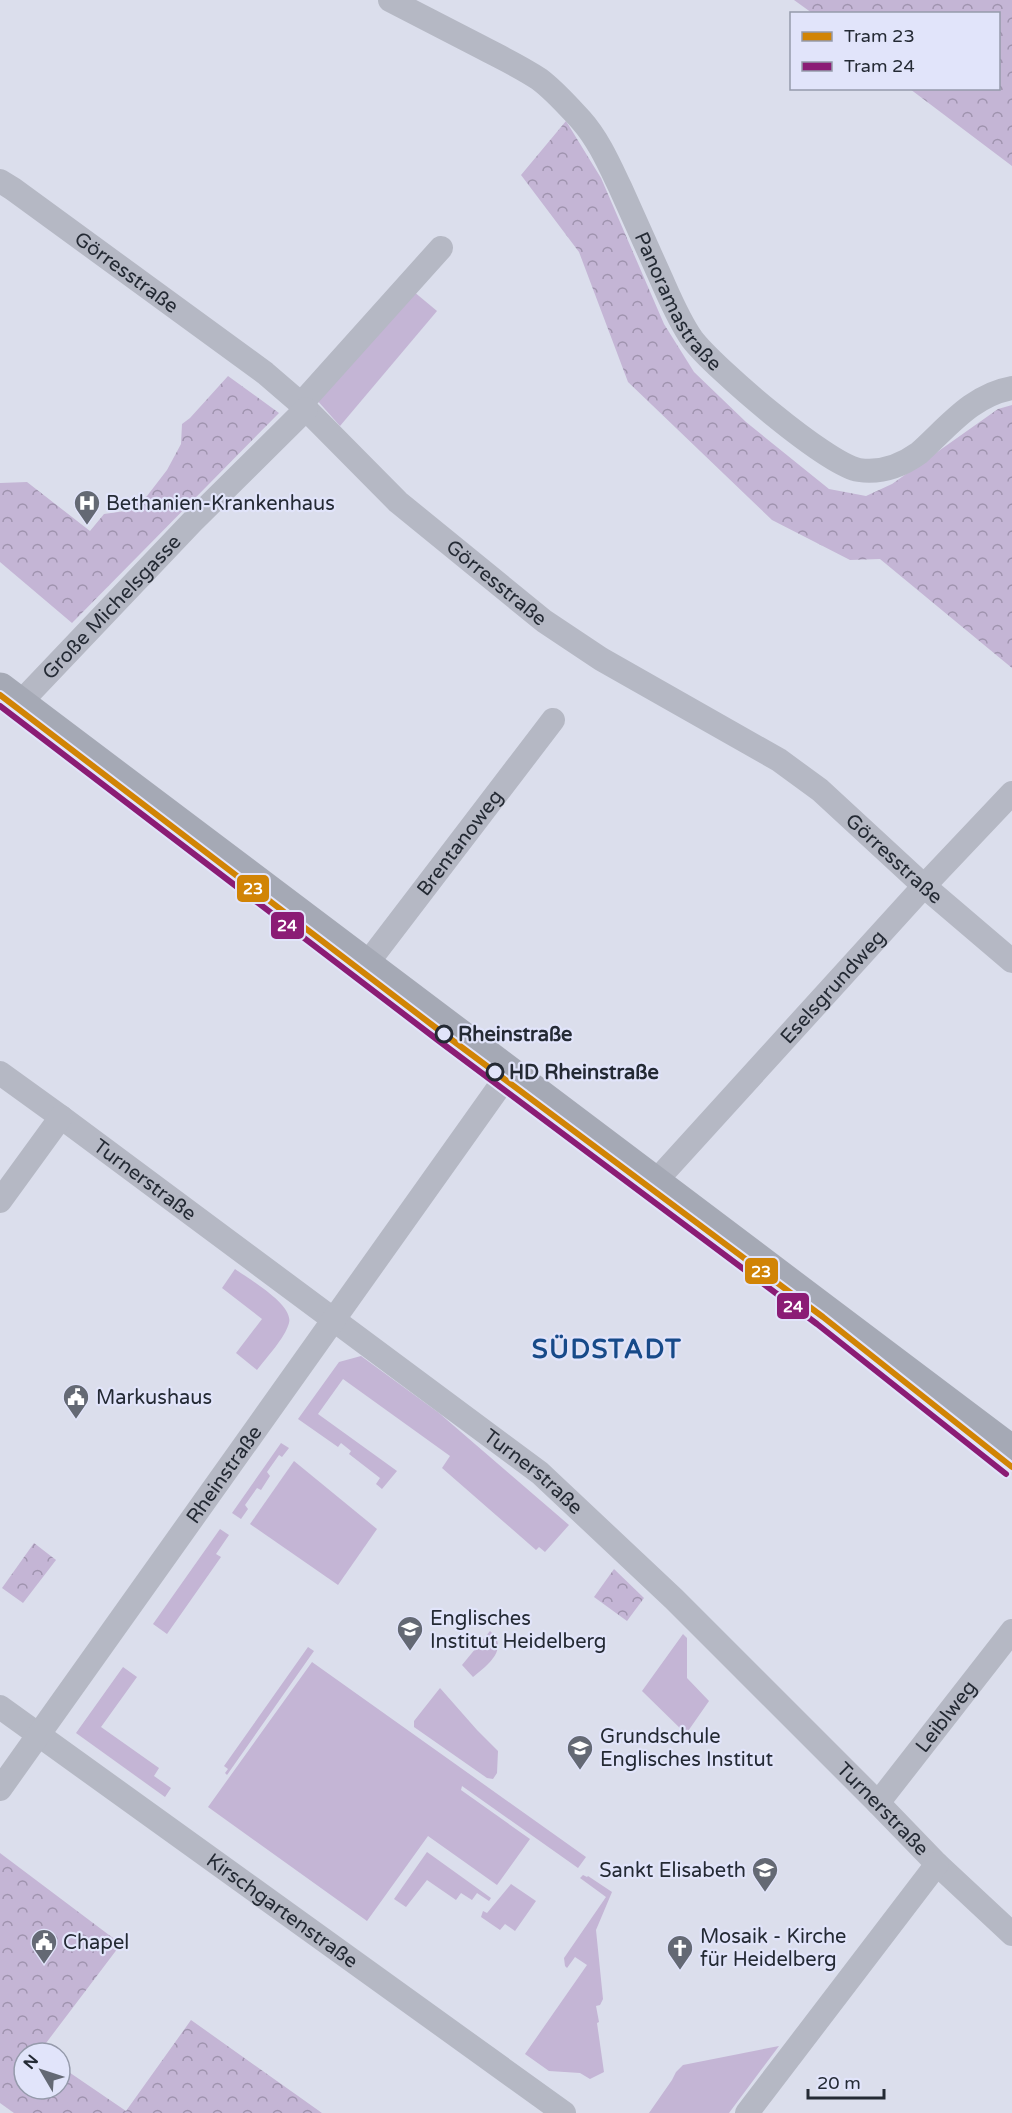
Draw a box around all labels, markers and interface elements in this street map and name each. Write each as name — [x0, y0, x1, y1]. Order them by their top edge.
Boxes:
legend — [790, 12, 1000, 90]
text: Tram 23 — [844, 25, 915, 47]
text: Tram 24 — [844, 55, 915, 77]
street label: Görresstraße — [69, 227, 183, 319]
street label: Panoramastraße — [629, 229, 726, 376]
hospital icon: Bethanien-Krankenhaus — [72, 488, 102, 526]
place label: Bethanien-Krankenhaus — [106, 492, 335, 516]
street label: Große Michelsgasse — [38, 530, 186, 685]
street label: Görresstraße — [441, 535, 551, 631]
street label: Brentanoweg — [412, 785, 508, 901]
street label: Görresstraße — [840, 809, 947, 909]
line badge: 23 — [236, 874, 270, 903]
text: 23 — [243, 879, 263, 899]
line badge: 24 — [270, 911, 305, 940]
text: 24 — [277, 916, 297, 936]
street label: Eselsgrundweg — [776, 926, 891, 1049]
place label: Rheinstraße — [458, 1023, 572, 1047]
marker: Rheinstraße — [435, 1025, 453, 1043]
place label: HD Rheinstraße — [509, 1061, 659, 1085]
marker: HD Rheinstraße — [486, 1063, 504, 1081]
street label: Turnerstraße — [89, 1134, 200, 1226]
line badge: 23 — [744, 1257, 779, 1285]
text: 23 — [751, 1262, 771, 1282]
line badge: 24 — [776, 1292, 810, 1320]
text: 24 — [783, 1297, 803, 1317]
district label: SÜDSTADT — [532, 1334, 682, 1365]
public building icon: Markushaus — [61, 1382, 91, 1420]
place label: Markushaus — [96, 1386, 212, 1410]
street label: Rheinstraße — [182, 1421, 267, 1529]
street label: Turnerstraße — [479, 1424, 587, 1520]
place label: Englisches Institut Heidelberg — [430, 1607, 606, 1654]
school or university icon: Englisches Institut Heidelberg — [395, 1614, 425, 1652]
street label: Leiblweg — [911, 1676, 982, 1758]
place label: Grundschule Englisches Institut — [600, 1725, 774, 1772]
school or university icon: Grundschule Englisches Institut — [565, 1733, 595, 1771]
street label: Turnerstraße — [831, 1758, 933, 1861]
street label: Kirschgartenstraße — [202, 1849, 362, 1974]
school or university icon: Sankt Elisabeth — [750, 1855, 780, 1893]
place label: Sankt Elisabeth — [599, 1859, 746, 1883]
place label: Mosaik - Kirche für Heidelberg — [700, 1925, 846, 1972]
public building icon: Chapel — [29, 1927, 59, 1965]
place label: Chapel — [63, 1931, 129, 1955]
church icon: Mosaik - Kirche für Heidelberg — [665, 1933, 695, 1971]
north arrow — [12, 2041, 72, 2101]
text: N — [19, 2051, 43, 2073]
scale bar — [808, 2062, 884, 2100]
text: 20 m — [817, 2072, 861, 2094]

